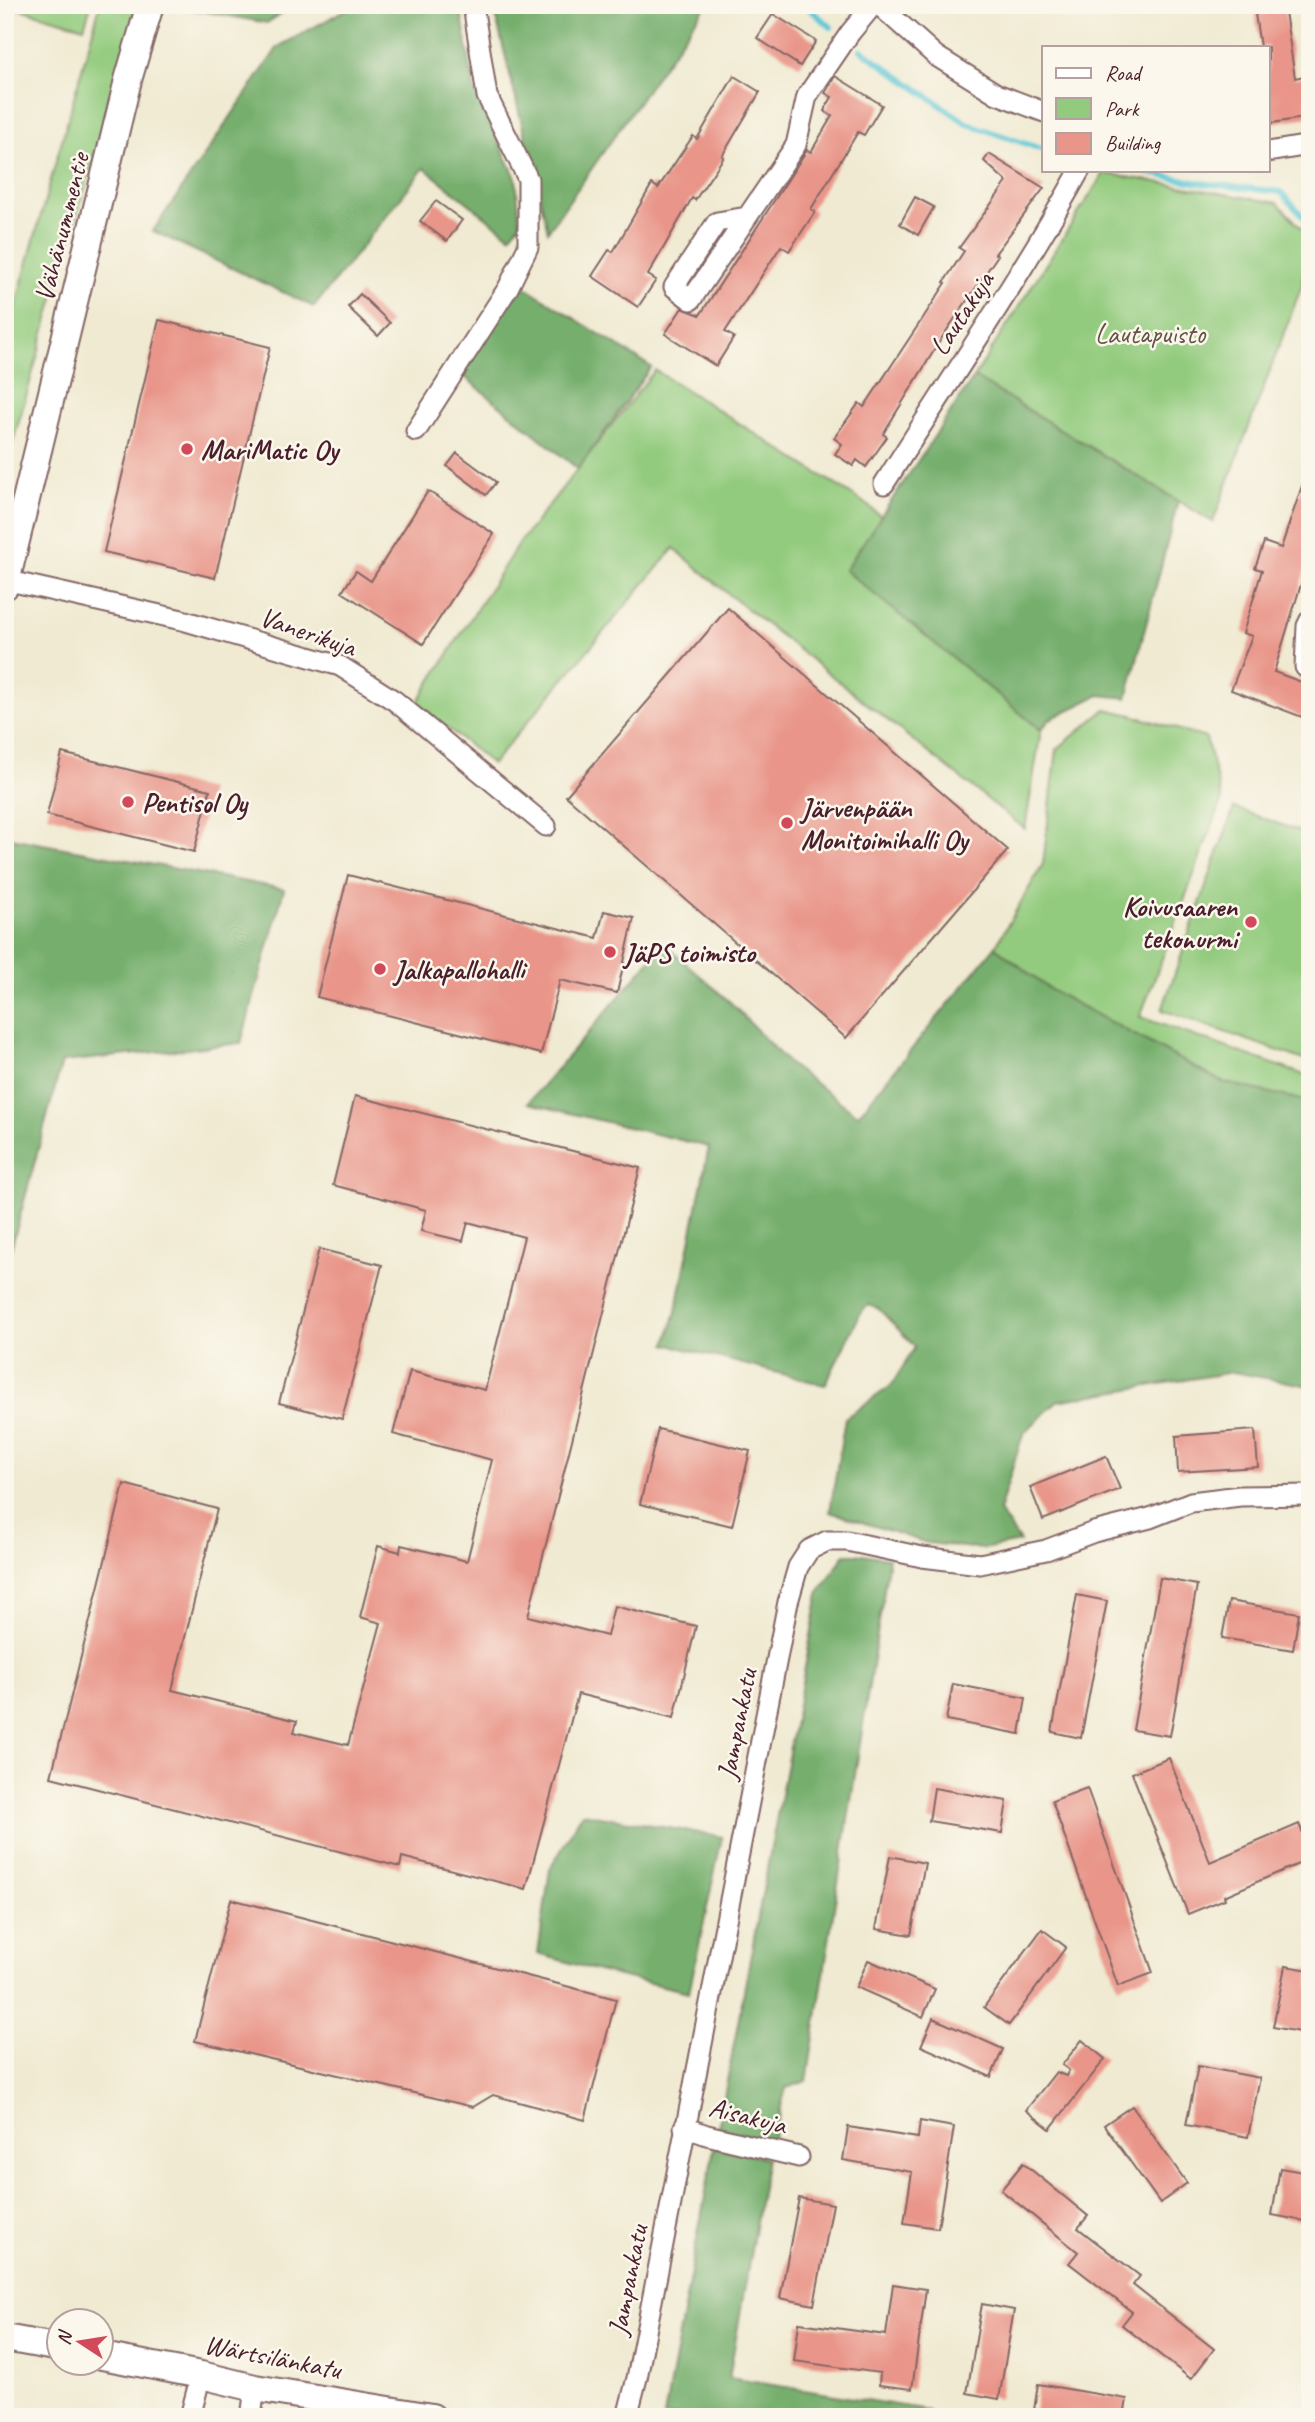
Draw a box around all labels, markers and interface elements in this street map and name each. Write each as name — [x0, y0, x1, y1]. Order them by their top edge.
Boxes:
legend — [1042, 46, 1270, 172]
text: Road — [1105, 60, 1144, 86]
text: Park — [1105, 96, 1140, 122]
text: Building — [1105, 130, 1162, 156]
street label: Vähänummentie — [26, 147, 97, 305]
street label: Lautakuja — [921, 263, 1002, 362]
park label: Lautapuisto — [1095, 316, 1207, 351]
place label: MariMatic Oy — [201, 432, 341, 467]
marker: MariMatic Oy — [179, 441, 195, 457]
street label: Vanerikuja — [255, 599, 362, 665]
place label: Pentisol Oy — [142, 785, 249, 821]
place label: Järvenpään Monitoimihalli Oy — [799, 790, 970, 857]
marker: Pentisol Oy — [120, 794, 136, 810]
marker: Järvenpään Monitoimihalli Oy — [779, 815, 795, 831]
place label: Koivusaaren tekonurmi — [1123, 889, 1241, 956]
marker: Koivusaaren tekonurmi — [1243, 914, 1259, 930]
place label: JäPS toimisto — [622, 935, 757, 970]
marker: JäPS toimisto — [602, 944, 618, 960]
place label: Jalkapallohalli — [392, 952, 528, 987]
marker: Jalkapallohalli — [372, 961, 388, 977]
street label: Jampankatu — [708, 1664, 765, 1784]
street label: Aisakuja — [706, 2089, 792, 2142]
street label: Jampankatu — [599, 2220, 656, 2340]
north arrow — [46, 2306, 116, 2376]
street label: Wärtsilänkatu — [202, 2326, 346, 2387]
text: N — [51, 2327, 78, 2347]

